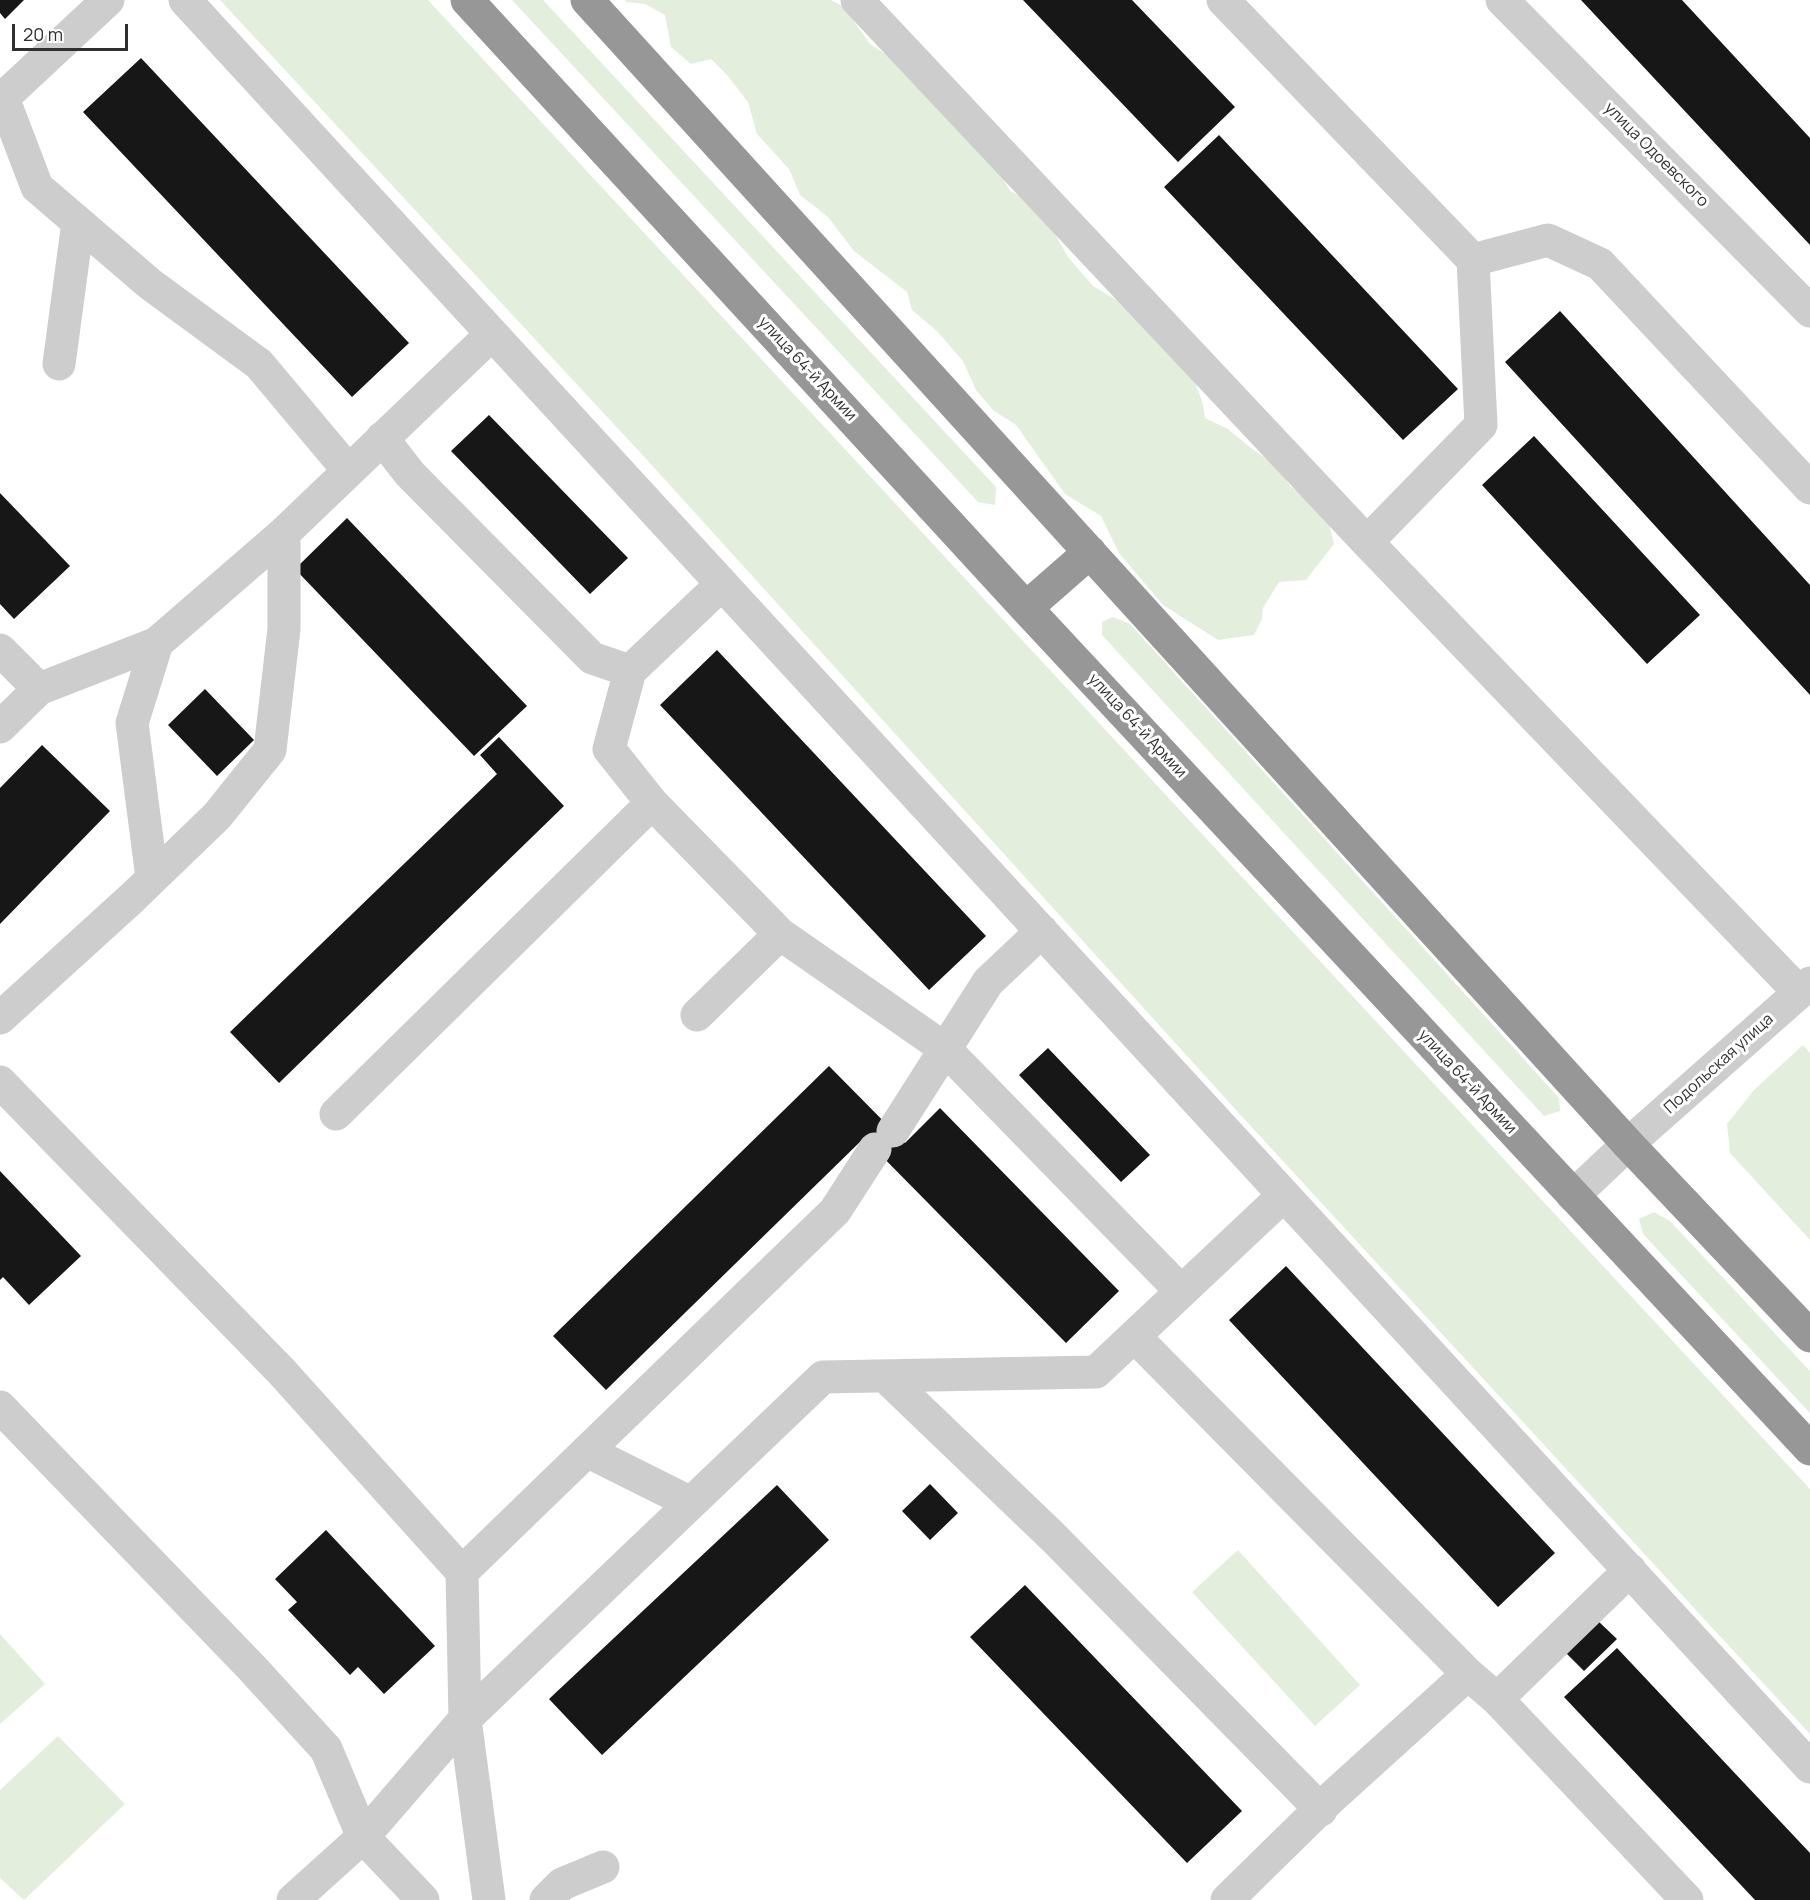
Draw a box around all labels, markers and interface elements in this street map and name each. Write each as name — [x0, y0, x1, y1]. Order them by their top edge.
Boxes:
scale bar — [15, 12, 130, 50]
text: 20 m — [23, 22, 63, 46]
street label: улица Одоевского — [1600, 99, 1712, 211]
street label: улица 64-й Армии — [754, 313, 860, 425]
street label: улица 64-й Армии — [1084, 670, 1190, 782]
street label: Подольская улица — [1660, 1010, 1778, 1118]
street label: улица 64-й Армии — [1414, 1026, 1520, 1138]

